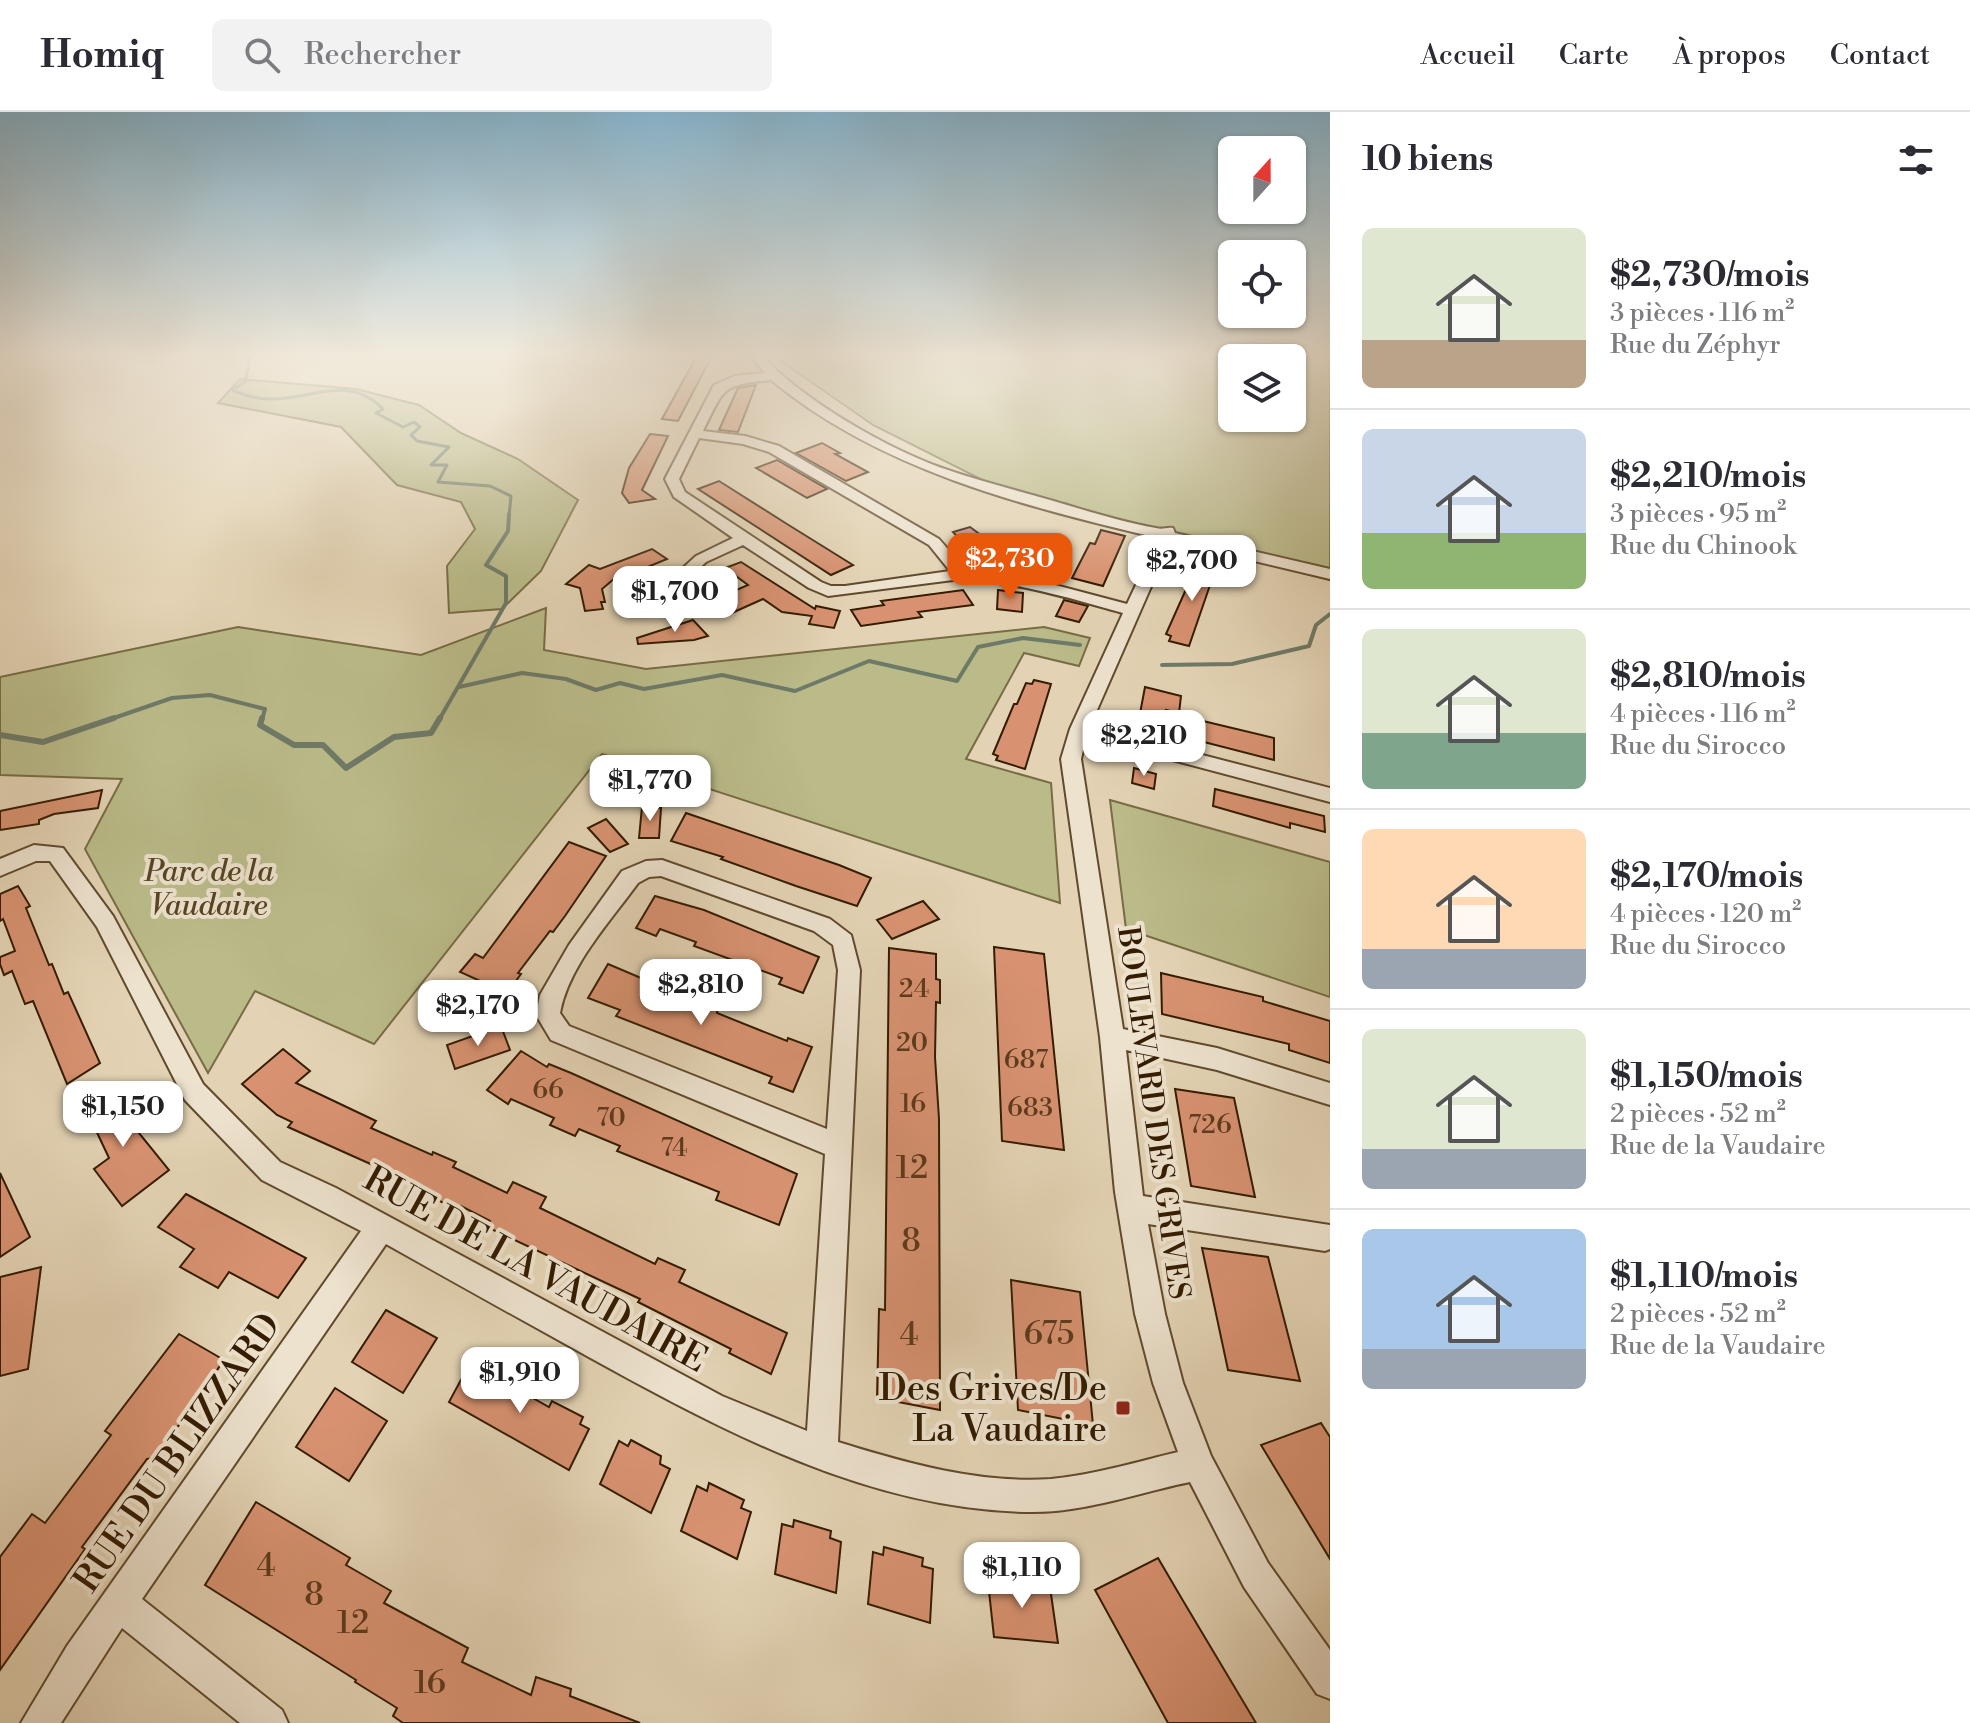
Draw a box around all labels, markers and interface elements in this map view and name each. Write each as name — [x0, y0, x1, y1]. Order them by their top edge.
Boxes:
search box — [212, 19, 772, 91]
text: Homiq — [40, 32, 164, 79]
icon: search — [240, 33, 284, 77]
text: Rechercher — [304, 36, 461, 74]
text: Accueil — [1420, 38, 1515, 73]
text: Carte — [1559, 38, 1629, 73]
text: À propos — [1673, 38, 1786, 73]
text: Contact — [1830, 38, 1930, 73]
north arrow — [1218, 136, 1306, 224]
map controls — [1218, 136, 1306, 432]
icon: filters — [1894, 138, 1938, 182]
text: 10 biens — [1362, 139, 1493, 181]
button: locate — [1218, 240, 1306, 328]
text: $2,730/mois — [1610, 255, 1810, 297]
icon: home — [1426, 260, 1522, 356]
text: 3 pièces · 116 m² — [1610, 297, 1794, 329]
text: Rue du Zéphyr — [1610, 329, 1780, 361]
button: layers — [1218, 344, 1306, 432]
text: $2,210/mois — [1610, 456, 1806, 498]
icon: home — [1426, 461, 1522, 557]
text: 3 pièces · 95 m² — [1610, 498, 1786, 530]
text: Rue du Chinook — [1610, 530, 1796, 562]
pin: $2,730 — [945, 533, 1075, 601]
pin: $2,700 — [1127, 535, 1257, 603]
text: $2,730 — [965, 543, 1055, 575]
text: $2,700 — [1146, 545, 1238, 577]
pin: $1,700 — [610, 566, 740, 634]
text: $1,700 — [631, 576, 719, 608]
text: $2,810/mois — [1610, 656, 1806, 698]
icon: home — [1426, 661, 1522, 757]
text: 4 pièces · 116 m² — [1610, 698, 1796, 730]
pin: $2,210 — [1079, 710, 1209, 778]
text: $2,210 — [1101, 720, 1187, 752]
text: Rue du Sirocco — [1610, 730, 1786, 762]
pin: $1,770 — [585, 755, 715, 823]
text: $1,770 — [608, 765, 692, 797]
park label: Parc de la Vaudaire — [143, 853, 274, 925]
text: $2,170/mois — [1610, 856, 1803, 898]
icon: home — [1426, 861, 1522, 957]
text: 4 pièces · 120 m² — [1610, 898, 1801, 930]
street label: BOULEVARD DES GRIVES — [1108, 923, 1198, 1302]
text: Rue du Sirocco — [1610, 930, 1786, 962]
pin: $2,810 — [636, 959, 766, 1027]
text: $2,810 — [658, 969, 744, 1001]
house number: 24 — [899, 973, 929, 1005]
pin: $2,170 — [413, 980, 543, 1048]
text: $2,170 — [436, 990, 520, 1022]
house number: 20 — [896, 1027, 928, 1059]
house number: 687 — [1004, 1044, 1048, 1076]
text: $1,150/mois — [1610, 1056, 1803, 1098]
icon: home — [1426, 1061, 1522, 1157]
house number: 66 — [532, 1074, 564, 1106]
pin: $1,150 — [58, 1081, 188, 1149]
house number: 16 — [900, 1088, 926, 1120]
text: $1,150 — [81, 1091, 165, 1123]
house number: 683 — [1007, 1092, 1053, 1124]
text: 2 pièces · 52 m² — [1610, 1098, 1786, 1130]
house number: 70 — [596, 1102, 626, 1134]
house number: 726 — [1188, 1109, 1232, 1141]
text: Rue de la Vaudaire — [1610, 1130, 1826, 1162]
house number: 74 — [660, 1132, 688, 1164]
house number: 12 — [896, 1148, 928, 1188]
street label: RUE DE LA VAUDAIRE — [355, 1157, 714, 1383]
house number: 8 — [901, 1221, 921, 1261]
text: $1,110/mois — [1610, 1256, 1798, 1298]
icon: home — [1426, 1261, 1522, 1357]
text: 2 pièces · 52 m² — [1610, 1298, 1786, 1330]
street label: RUE DU BLIZZARD — [65, 1305, 291, 1602]
house number: 675 — [1024, 1314, 1074, 1354]
house number: 4 — [899, 1315, 919, 1355]
text: Rue de la Vaudaire — [1610, 1330, 1826, 1362]
pin: $1,910 — [455, 1347, 585, 1415]
text: $1,910 — [479, 1357, 561, 1389]
place label: Des Grives/De La Vaudaire — [879, 1367, 1107, 1453]
marker: Des Grives/De La Vaudaire — [1114, 1399, 1132, 1417]
pin: $1,110 — [957, 1542, 1087, 1610]
house number: 4 — [256, 1546, 276, 1586]
text: $1,110 — [982, 1552, 1062, 1584]
house number: 8 — [304, 1575, 324, 1615]
house number: 12 — [337, 1603, 369, 1643]
house number: 16 — [414, 1663, 446, 1703]

